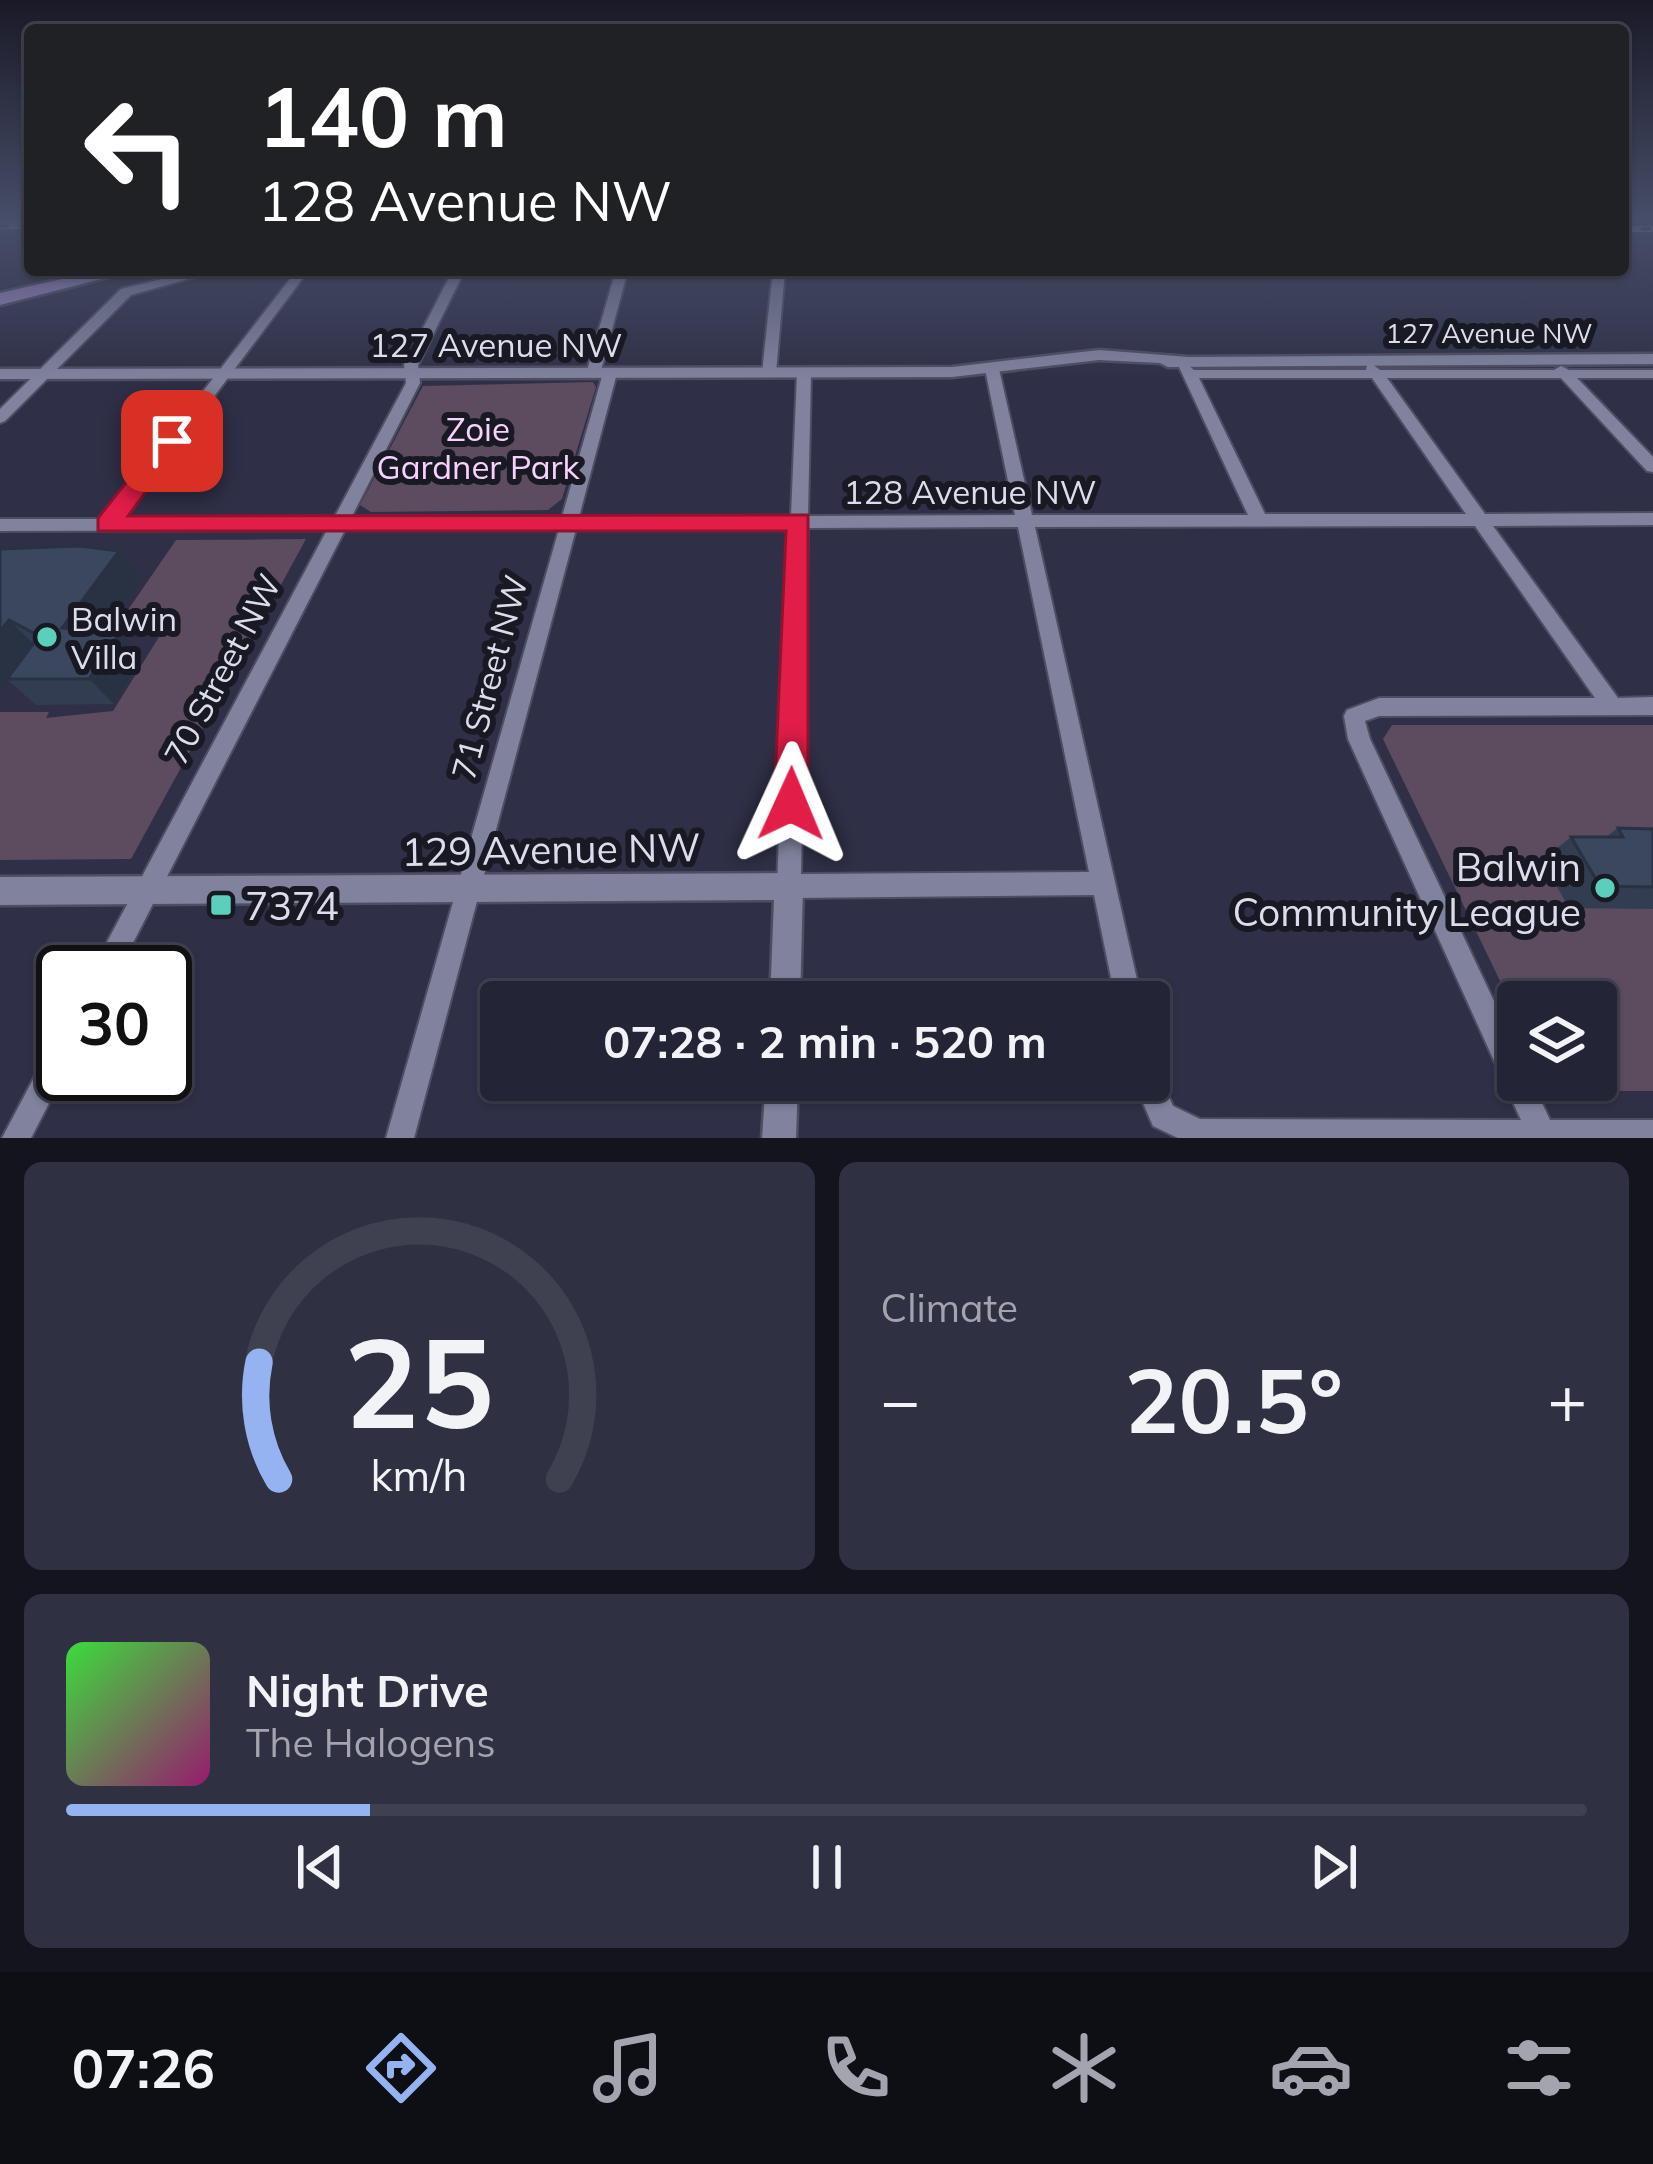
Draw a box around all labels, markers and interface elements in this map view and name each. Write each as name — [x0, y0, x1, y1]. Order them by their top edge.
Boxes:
text: 140 m — [258, 63, 508, 168]
icon: left — [60, 72, 216, 228]
text: 128 Avenue NW — [258, 167, 672, 235]
street label: 127 Avenue NW — [1386, 316, 1592, 350]
street label: 127 Avenue NW — [370, 324, 622, 365]
pin — [121, 390, 223, 492]
icon: arrive — [139, 408, 205, 474]
park label: Zoie Gardner Park — [377, 408, 580, 487]
street label: 128 Avenue NW — [844, 471, 1096, 512]
street label: 70 Street NW — [155, 567, 289, 771]
street label: 71 Street NW — [442, 571, 536, 783]
place label: Balwin Villa — [71, 598, 177, 677]
marker: Balwin Villa — [34, 624, 60, 650]
position arrow — [728, 741, 854, 867]
street label: 129 Avenue NW — [401, 822, 701, 876]
place label: Balwin Community League — [1233, 842, 1581, 936]
marker: Balwin Community League — [1592, 875, 1618, 901]
place label: 7374 — [245, 881, 339, 930]
marker: 7374 — [208, 892, 234, 918]
speed limit sign: 30 — [36, 945, 192, 1101]
map controls — [1497, 981, 1617, 1101]
button: layers — [1497, 981, 1617, 1101]
text: 07:28 · 2 min · 520 m — [603, 1013, 1047, 1069]
text: Climate — [881, 1283, 1018, 1332]
text: 25 — [344, 1303, 494, 1459]
text: 20.5° — [1125, 1343, 1343, 1456]
text: − — [881, 1358, 920, 1441]
text: + — [1547, 1358, 1587, 1441]
text: km/h — [371, 1448, 468, 1502]
text: Night Drive — [246, 1662, 489, 1718]
text: The Halogens — [246, 1718, 496, 1767]
icon: previous — [287, 1834, 353, 1900]
icon: pause — [794, 1834, 860, 1900]
icon: next — [1301, 1834, 1367, 1900]
icon: directions — [359, 2026, 443, 2110]
icon: music — [586, 2026, 670, 2110]
icon: phone — [814, 2026, 898, 2110]
icon: climate — [1042, 2026, 1126, 2110]
icon: car — [1269, 2026, 1353, 2110]
icon: filters — [1497, 2026, 1581, 2110]
text: 07:26 — [72, 2034, 215, 2102]

